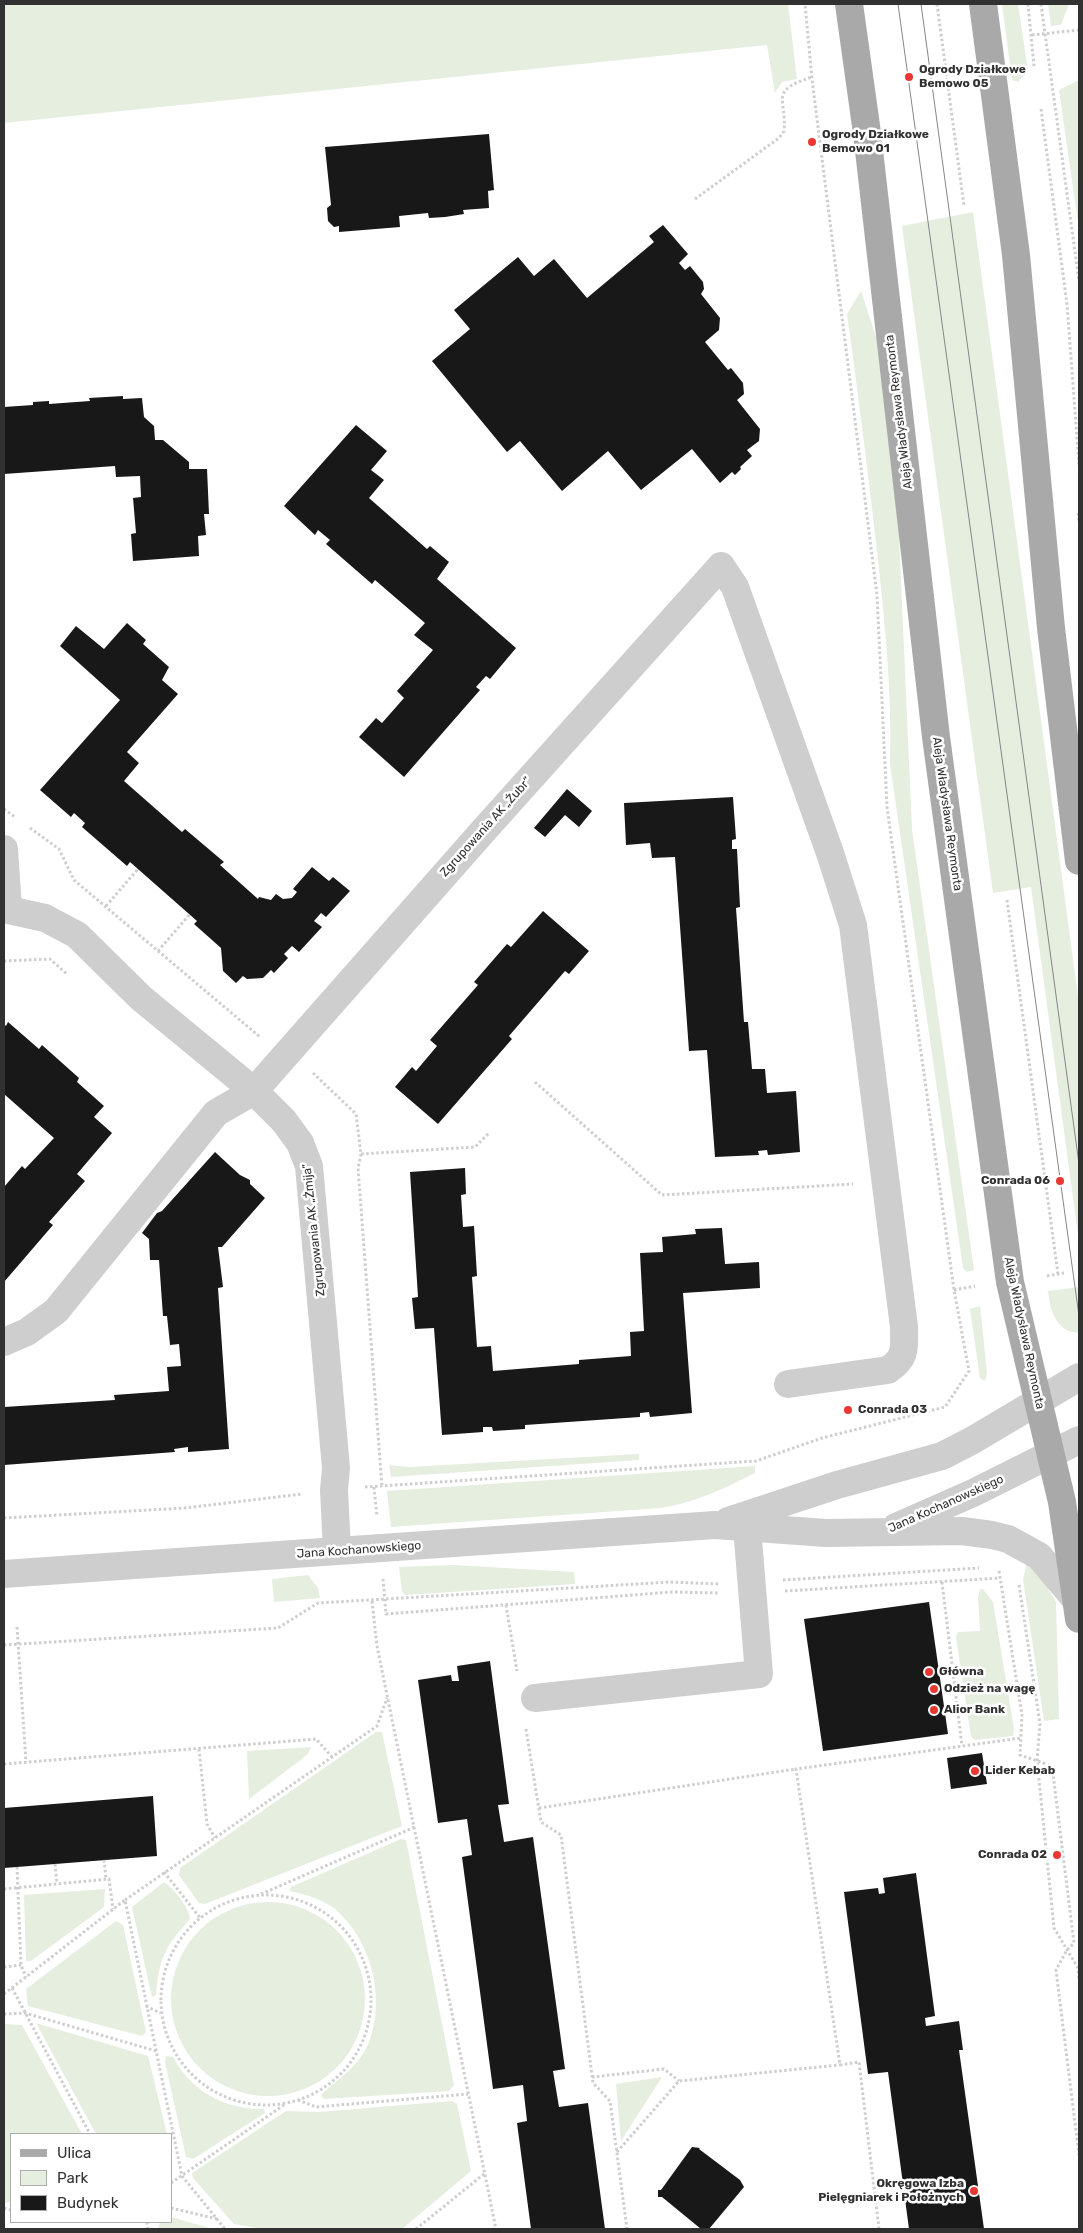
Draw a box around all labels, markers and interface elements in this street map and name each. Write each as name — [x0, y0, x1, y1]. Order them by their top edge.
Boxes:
place label: Ogrody Działkowe Bemowo 05 — [919, 63, 1026, 91]
marker: Ogrody Działkowe Bemowo 05 — [903, 71, 915, 83]
place label: Ogrody Działkowe Bemowo 01 — [822, 128, 929, 156]
marker: Ogrody Działkowe Bemowo 01 — [806, 136, 818, 148]
street label: Aleja Władysława Reymonta — [882, 334, 916, 490]
street label: Aleja Władysława Reymonta — [929, 736, 965, 892]
street label: Zgrupowania AK „Żubr” — [437, 774, 535, 880]
street label: Zgrupowania AK „Żmija” — [300, 1163, 328, 1297]
place label: Conrada 06 — [981, 1174, 1050, 1188]
marker: Conrada 06 — [1054, 1175, 1066, 1187]
street label: Aleja Władysława Reymonta — [1001, 1256, 1047, 1410]
place label: Conrada 03 — [858, 1403, 927, 1417]
marker: Conrada 03 — [842, 1404, 854, 1416]
street label: Jana Kochanowskiego — [886, 1472, 1006, 1536]
street label: Jana Kochanowskiego — [296, 1538, 422, 1562]
place label: Główna — [939, 1665, 984, 1679]
marker: Główna — [923, 1666, 935, 1678]
place label: Odzież na wagę — [944, 1682, 1035, 1696]
marker: Odzież na wagę — [928, 1683, 940, 1695]
place label: Alior Bank — [944, 1703, 1005, 1717]
marker: Alior Bank — [928, 1704, 940, 1716]
place label: Lider Kebab — [985, 1764, 1055, 1778]
marker: Lider Kebab — [969, 1765, 981, 1777]
place label: Conrada 02 — [978, 1848, 1047, 1862]
marker: Conrada 02 — [1051, 1849, 1063, 1861]
legend — [10, 2133, 172, 2223]
text: Ulica — [57, 2144, 91, 2162]
text: Park — [57, 2169, 88, 2187]
place label: Okręgowa Izba Pielęgniarek i Położnych — [818, 2177, 964, 2205]
marker: Okręgowa Izba Pielęgniarek i Położnych — [968, 2185, 980, 2197]
text: Budynek — [57, 2194, 119, 2212]

